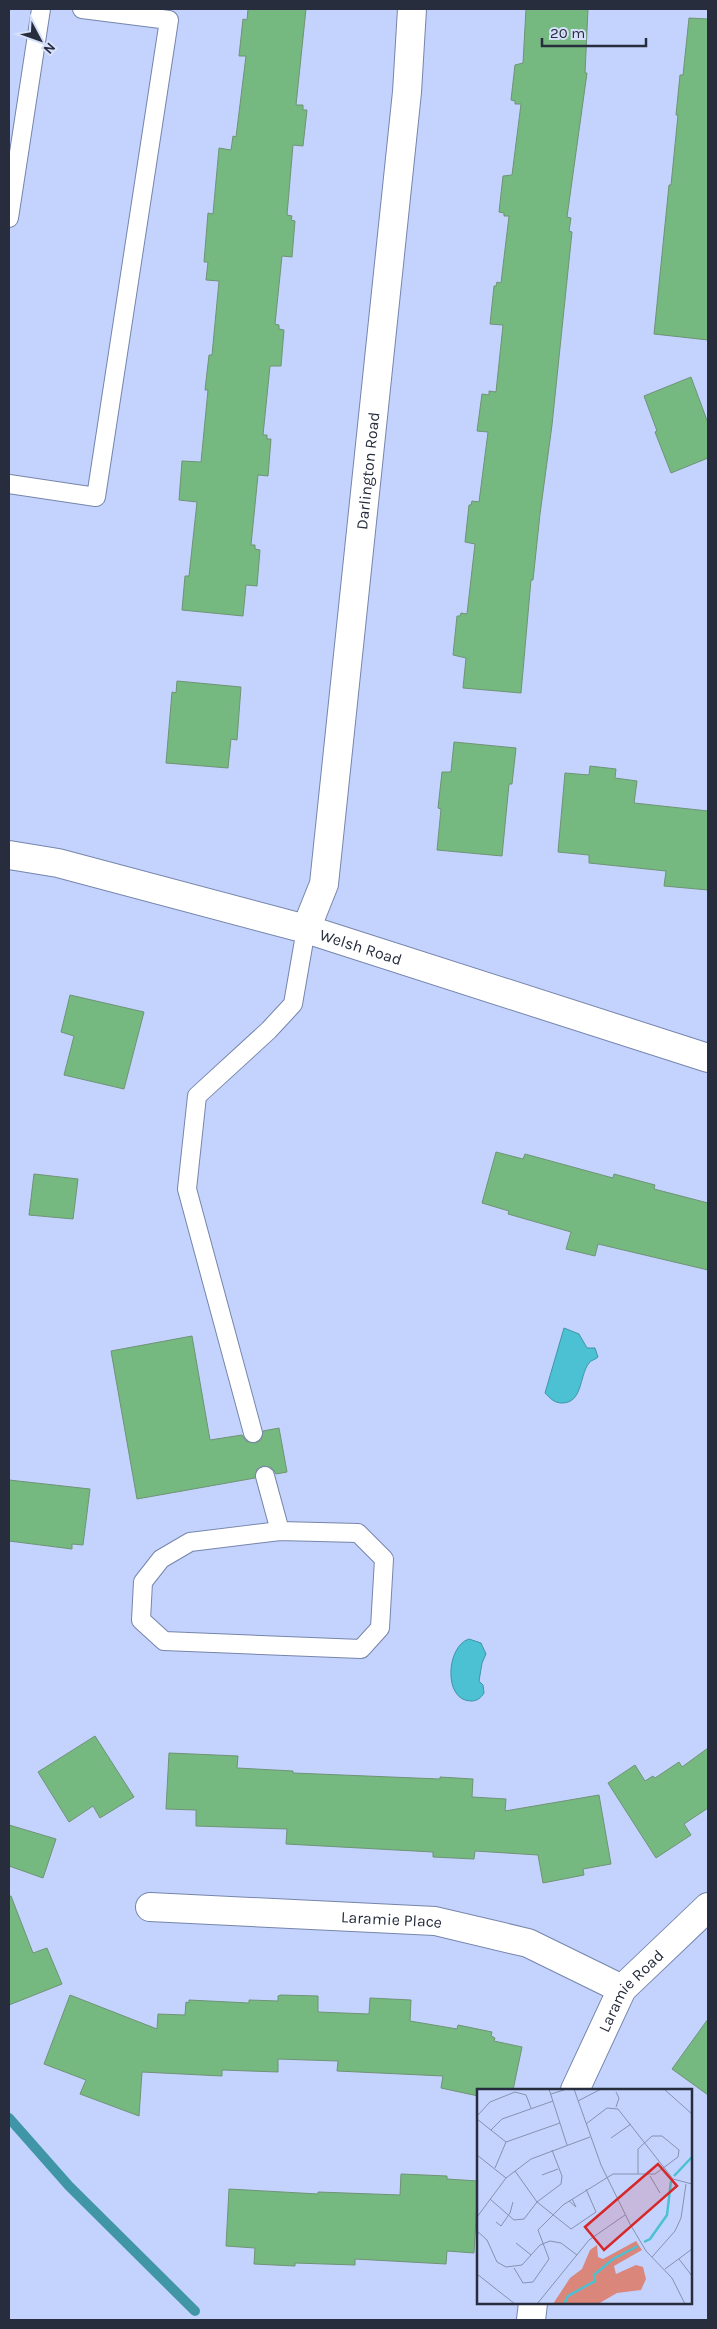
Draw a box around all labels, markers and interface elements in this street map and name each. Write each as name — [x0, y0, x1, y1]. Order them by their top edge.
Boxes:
north arrow — [15, 15, 65, 65]
scale bar — [542, 15, 646, 47]
text: 20 m — [550, 24, 585, 42]
text: N — [40, 39, 59, 58]
street label: Darlington Road — [352, 411, 383, 531]
street label: Welsh Road — [317, 925, 404, 969]
street label: Laramie Place — [341, 1907, 444, 1932]
street label: Laramie Road — [594, 1945, 667, 2035]
inset map — [477, 2089, 692, 2304]

